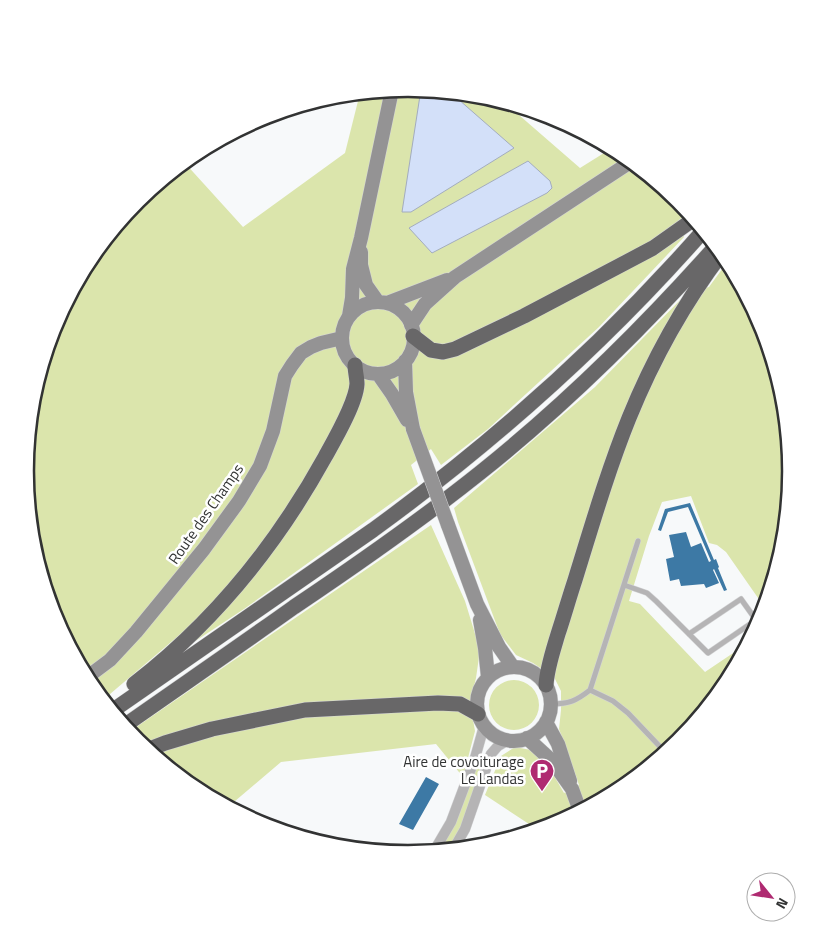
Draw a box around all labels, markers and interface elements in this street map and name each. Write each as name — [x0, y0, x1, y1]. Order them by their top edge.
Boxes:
street label: Route des Champs — [162, 459, 249, 569]
place label: Aire de covoiturage Le Landas — [403, 750, 524, 790]
parking icon: Aire de covoiturage Le Landas — [529, 758, 555, 792]
north arrow — [746, 872, 796, 922]
text: N — [771, 894, 794, 913]

